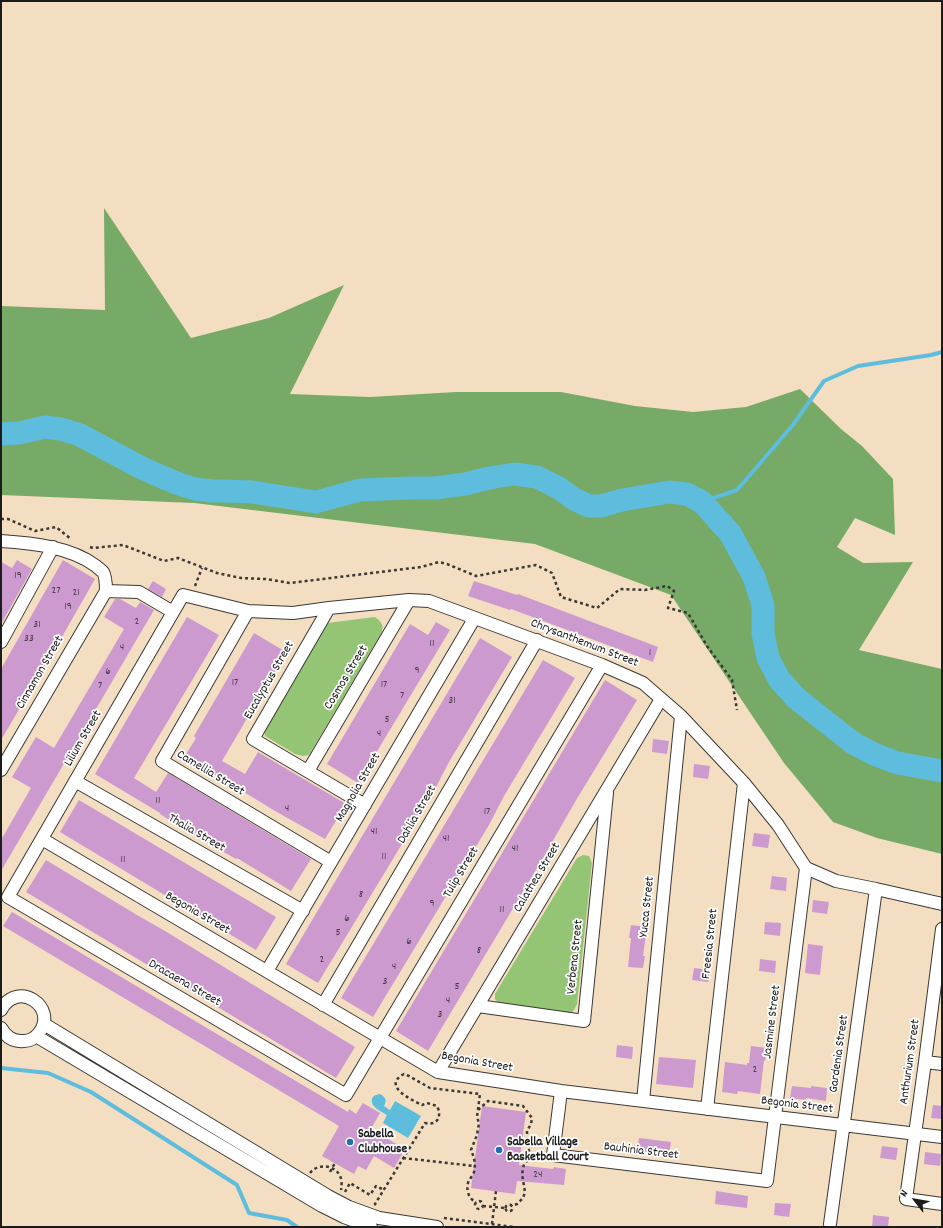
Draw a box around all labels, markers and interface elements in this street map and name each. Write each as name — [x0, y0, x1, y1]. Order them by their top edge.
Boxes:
house number: 19 — [14, 569, 22, 583]
house number: 27 — [51, 584, 61, 598]
house number: 21 — [72, 586, 80, 600]
house number: 19 — [64, 600, 72, 614]
house number: 2 — [135, 615, 139, 629]
street label: Chrysanthemum Street — [528, 616, 640, 672]
house number: 31 — [33, 618, 41, 632]
house number: 33 — [24, 632, 34, 646]
street label: Cinnamon Street — [14, 634, 68, 712]
house number: 11 — [430, 637, 434, 651]
street label: Eucalyptus Street — [241, 639, 299, 723]
house number: 4 — [120, 641, 124, 655]
street label: Cosmos Street — [322, 643, 372, 713]
house number: 1 — [649, 646, 651, 660]
house number: 9 — [414, 664, 420, 678]
house number: 6 — [105, 665, 111, 679]
house number: 17 — [232, 676, 238, 690]
house number: 17 — [381, 678, 387, 692]
house number: 7 — [98, 679, 102, 693]
house number: 7 — [400, 689, 404, 703]
house number: 31 — [448, 694, 456, 708]
street label: Lilium Street — [62, 708, 106, 770]
house number: 5 — [384, 713, 390, 727]
house number: 4 — [377, 727, 381, 741]
street label: Camellia Street — [173, 748, 247, 800]
street label: Magnolia Street — [333, 751, 385, 825]
street label: Dahlia Street — [395, 783, 441, 847]
house number: 11 — [156, 794, 160, 808]
house number: 4 — [285, 802, 289, 816]
house number: 17 — [484, 805, 490, 819]
street label: Thalia Street — [165, 811, 227, 857]
house number: 41 — [371, 825, 377, 839]
house number: 41 — [443, 832, 449, 846]
street label: Calathea Street — [511, 840, 565, 916]
house number: 41 — [512, 842, 518, 856]
street label: Tulip Street — [441, 845, 483, 901]
house number: 11 — [382, 850, 386, 864]
house number: 11 — [121, 853, 125, 867]
street label: Yucca Street — [637, 876, 659, 938]
house number: 8 — [359, 888, 363, 902]
street label: Begonia Street — [162, 889, 232, 939]
house number: 9 — [429, 897, 435, 911]
house number: 11 — [500, 903, 504, 917]
street label: Freesia Street — [700, 908, 722, 980]
house number: 6 — [344, 912, 350, 926]
street label: Verbena Street — [564, 919, 588, 995]
house number: 5 — [335, 926, 341, 940]
house number: 6 — [406, 935, 412, 949]
house number: 8 — [477, 944, 481, 958]
house number: 2 — [320, 953, 324, 967]
street label: Dracaena Street — [145, 957, 223, 1011]
house number: 4 — [392, 960, 396, 974]
house number: 3 — [383, 975, 387, 989]
house number: 5 — [454, 980, 460, 994]
street label: Jasmine Street — [761, 984, 785, 1060]
house number: 4 — [446, 994, 450, 1008]
house number: 3 — [438, 1008, 442, 1022]
street label: Gardenia Street — [827, 1014, 853, 1094]
street label: Anthurium Street — [897, 1018, 925, 1106]
street label: Begonia Street — [440, 1049, 514, 1077]
house number: 2 — [753, 1063, 757, 1077]
street label: Begonia Street — [760, 1094, 834, 1118]
place label: Sabella Clubhouse — [358, 1127, 407, 1158]
place label: Sabella Village Basketball Court — [507, 1135, 589, 1166]
marker: Sabella Clubhouse — [345, 1137, 355, 1147]
street label: Bauhinia Street — [603, 1140, 679, 1164]
marker: Sabella Village Basketball Court — [494, 1145, 504, 1155]
house number: 24 — [533, 1168, 543, 1182]
north arrow — [895, 1180, 935, 1220]
text: N — [896, 1187, 913, 1200]

